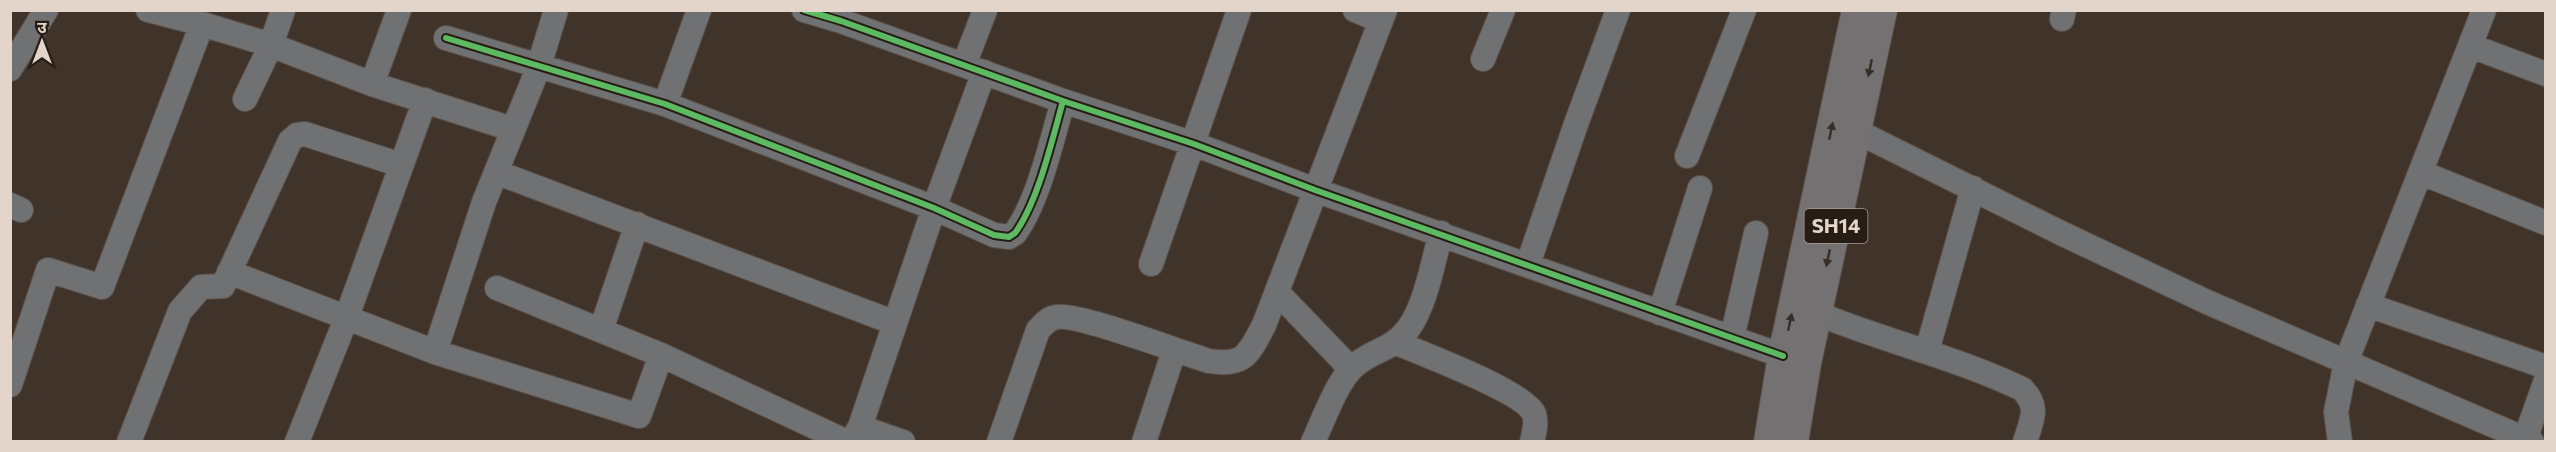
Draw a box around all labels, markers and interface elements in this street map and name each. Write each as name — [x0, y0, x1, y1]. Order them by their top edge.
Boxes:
north arrow — [12, 12, 72, 72]
text: उ — [37, 17, 47, 36]
one-way arrow — [1864, 58, 1874, 77]
one-way arrow — [1827, 121, 1836, 140]
road number: SH14 — [1804, 209, 1868, 243]
one-way arrow — [1823, 249, 1833, 268]
one-way arrow — [1786, 313, 1796, 331]

